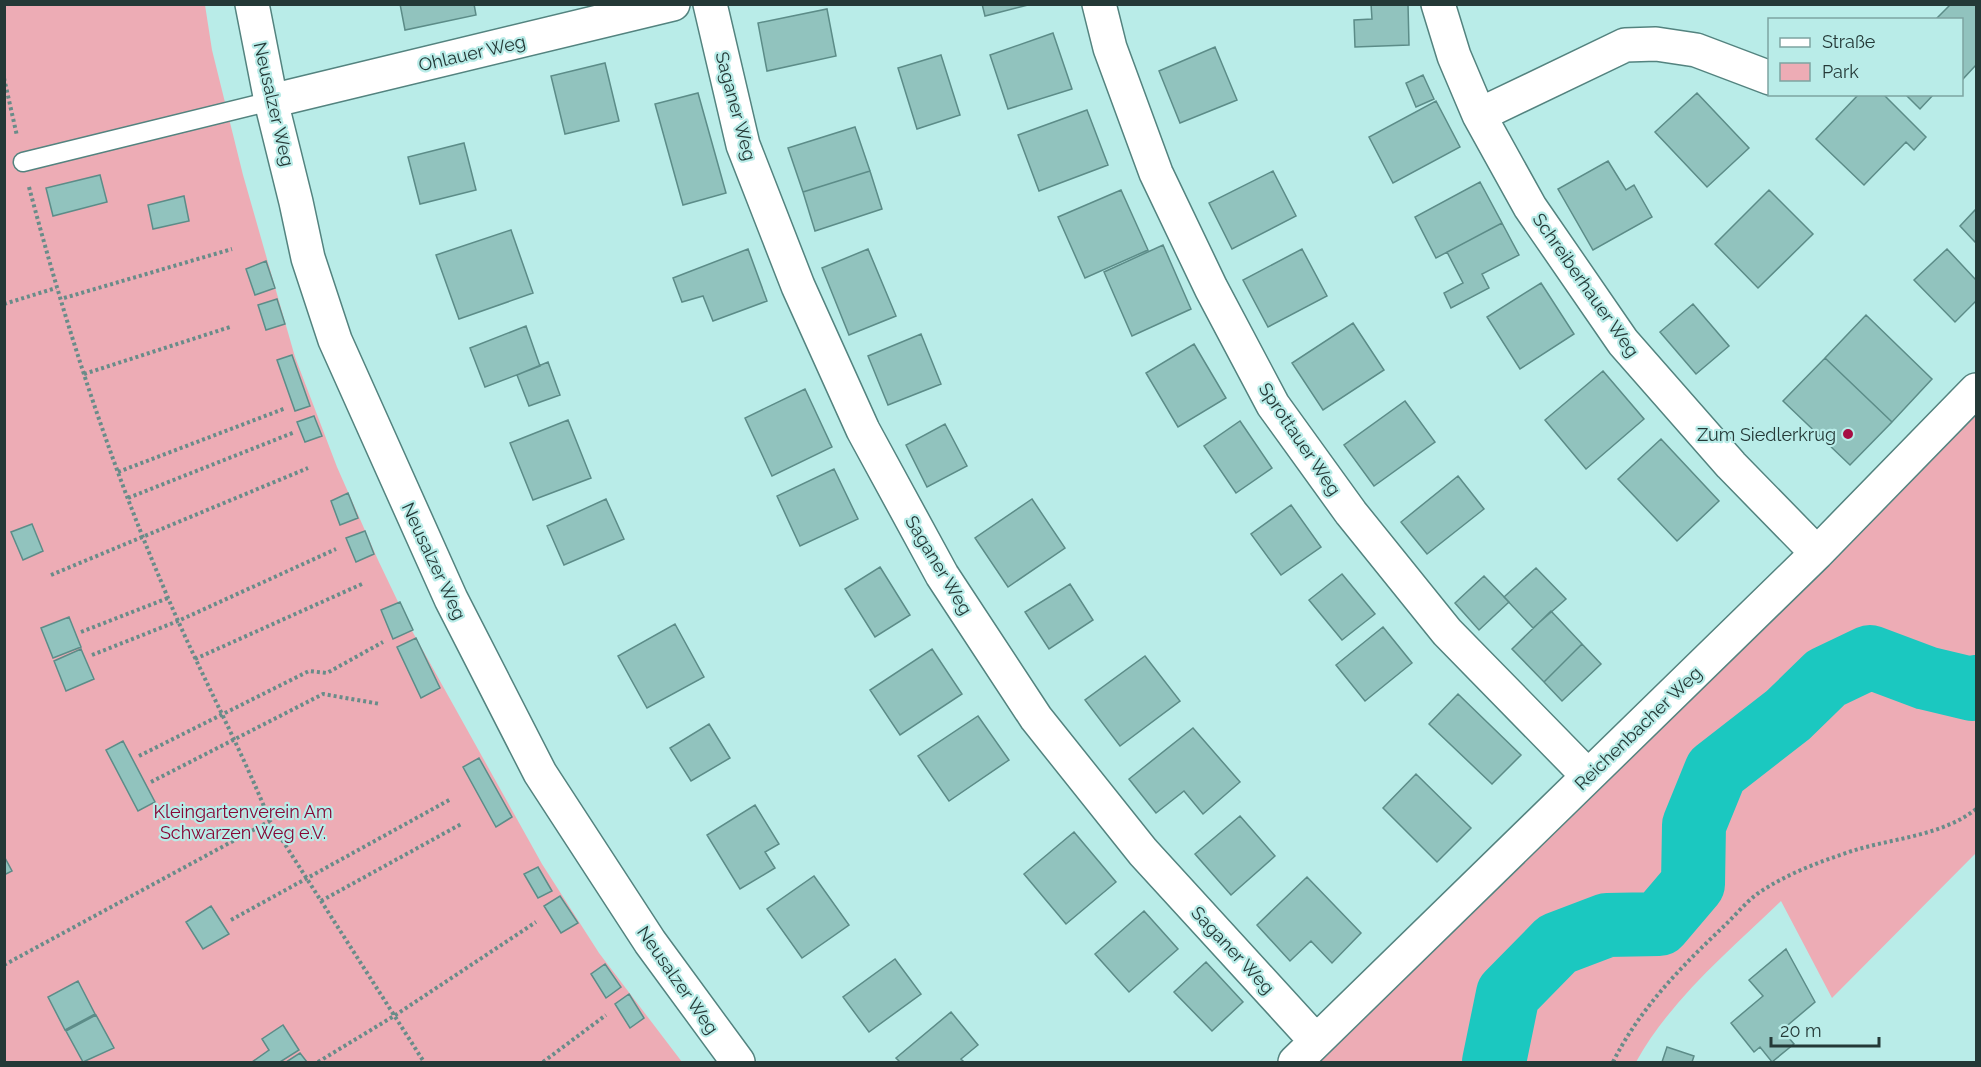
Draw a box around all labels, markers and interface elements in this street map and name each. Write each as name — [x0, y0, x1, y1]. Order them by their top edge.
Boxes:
legend — [1768, 18, 1963, 96]
street label: Ohlauer Weg — [416, 30, 528, 76]
text: Straße — [1822, 31, 1876, 52]
street label: Neusalzer Weg — [250, 40, 298, 168]
street label: Saganer Weg — [711, 49, 761, 163]
text: Park — [1822, 61, 1859, 82]
street label: Schreiberhauer Weg — [1528, 209, 1644, 361]
street label: Sprottauer Weg — [1255, 379, 1345, 499]
place label: Zum Siedlerkrug — [1697, 424, 1836, 445]
marker: Zum Siedlerkrug — [1841, 427, 1855, 441]
street label: Neusalzer Weg — [398, 499, 470, 623]
street label: Saganer Weg — [901, 512, 977, 618]
street label: Reichenbacher Weg — [1570, 662, 1706, 794]
park label: Kleingartenverein Am Schwarzen Weg e.V. — [153, 801, 333, 843]
street label: Saganer Weg — [1187, 902, 1279, 998]
street label: Neusalzer Weg — [633, 922, 723, 1038]
scale bar — [1771, 1010, 1879, 1048]
text: 20 m — [1780, 1020, 1822, 1041]

